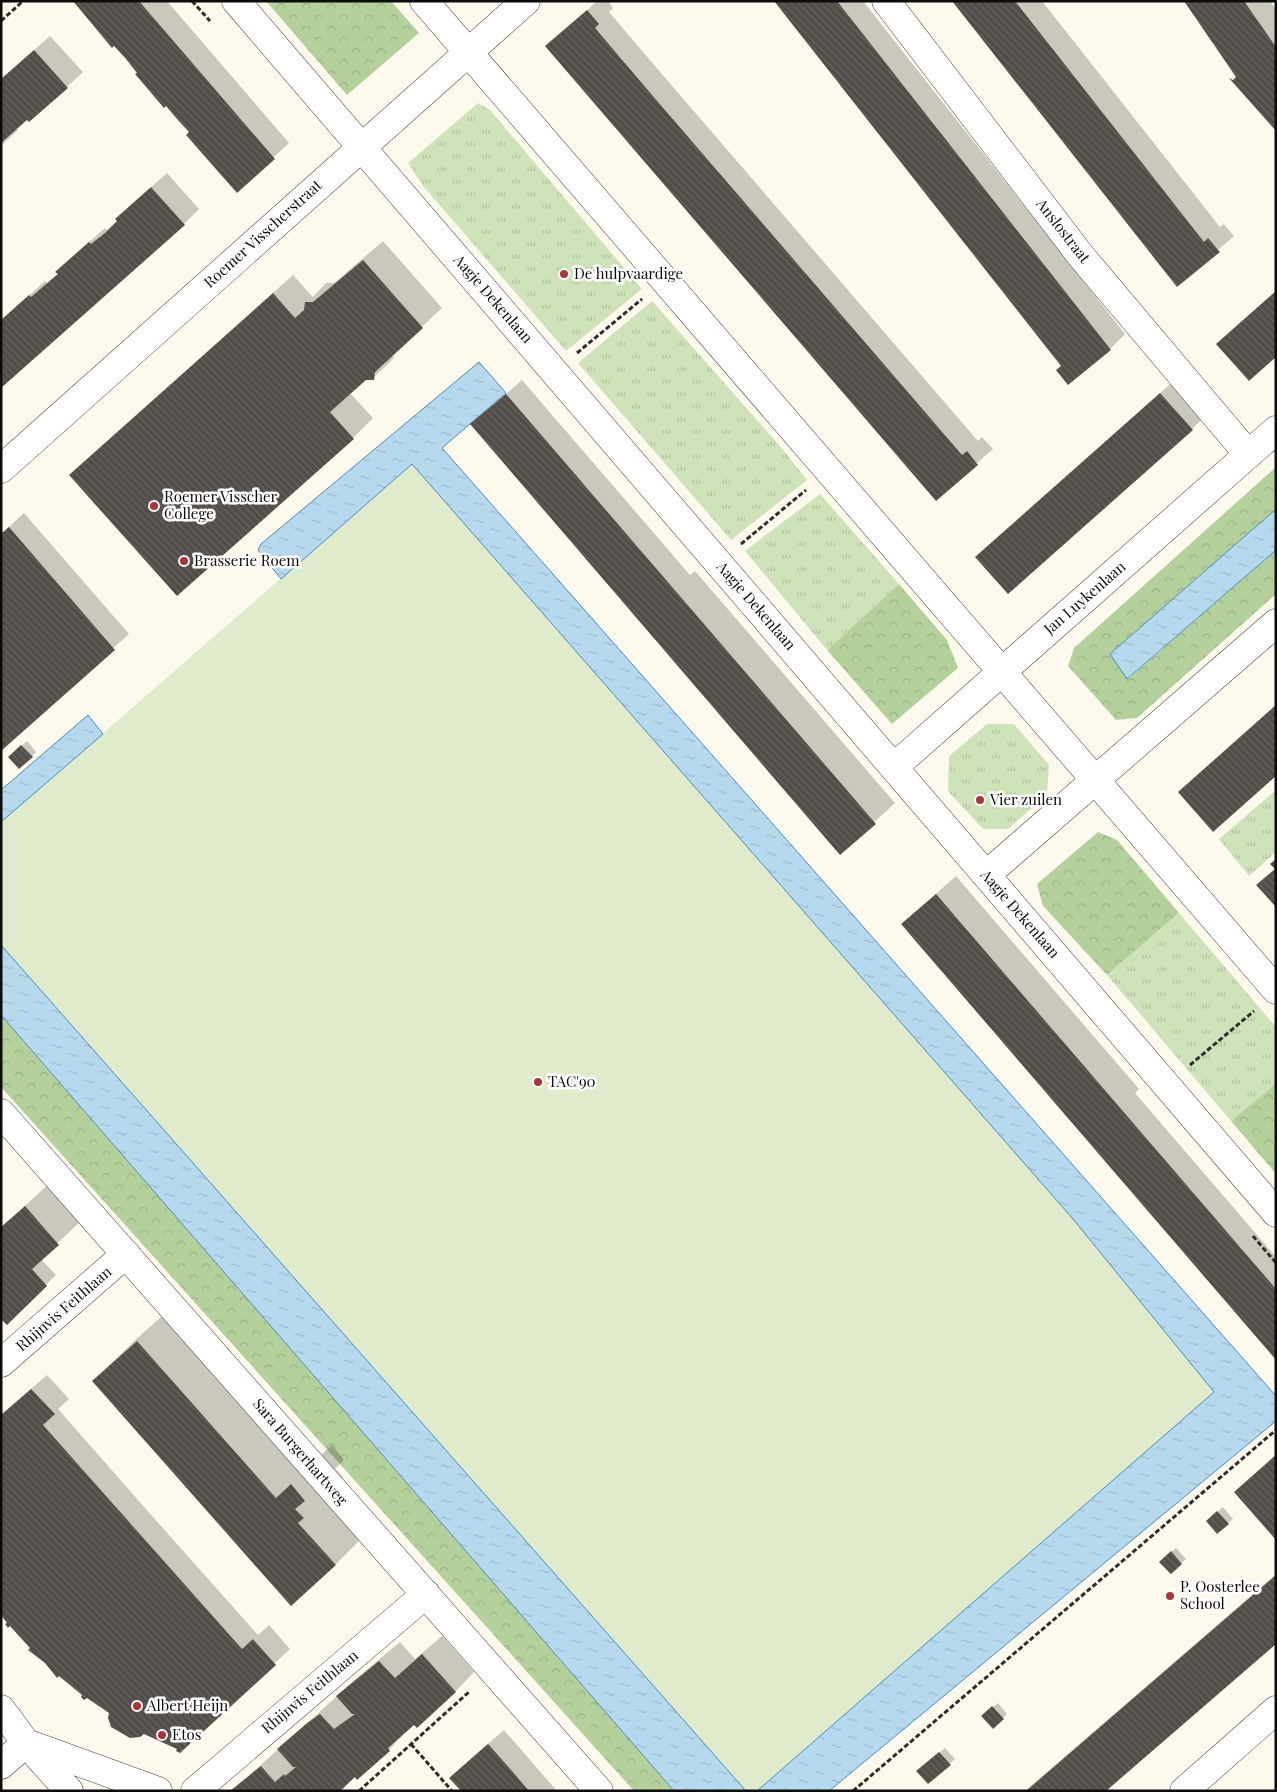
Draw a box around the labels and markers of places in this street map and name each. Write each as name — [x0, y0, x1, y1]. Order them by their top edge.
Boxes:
place label: De hulpvaardige — [574, 263, 683, 283]
marker: De hulpvaardige — [558, 268, 570, 280]
place label: Roemer Visscher College — [164, 486, 278, 523]
marker: Roemer Visscher College — [148, 500, 160, 512]
place label: Brasserie Roem — [194, 550, 300, 570]
marker: Brasserie Roem — [178, 555, 190, 567]
place label: Vier zuilen — [989, 789, 1062, 809]
marker: Vier zuilen — [974, 794, 986, 806]
place label: TAC'90 — [548, 1071, 596, 1091]
marker: TAC'90 — [532, 1076, 544, 1088]
place label: P. Oosterlee School — [1180, 1576, 1260, 1613]
marker: P. Oosterlee School — [1164, 1590, 1176, 1602]
place label: Albert Heijn — [146, 1695, 228, 1715]
marker: Albert Heijn — [131, 1700, 143, 1712]
place label: Etos — [172, 1724, 201, 1744]
marker: Etos — [156, 1729, 168, 1741]

